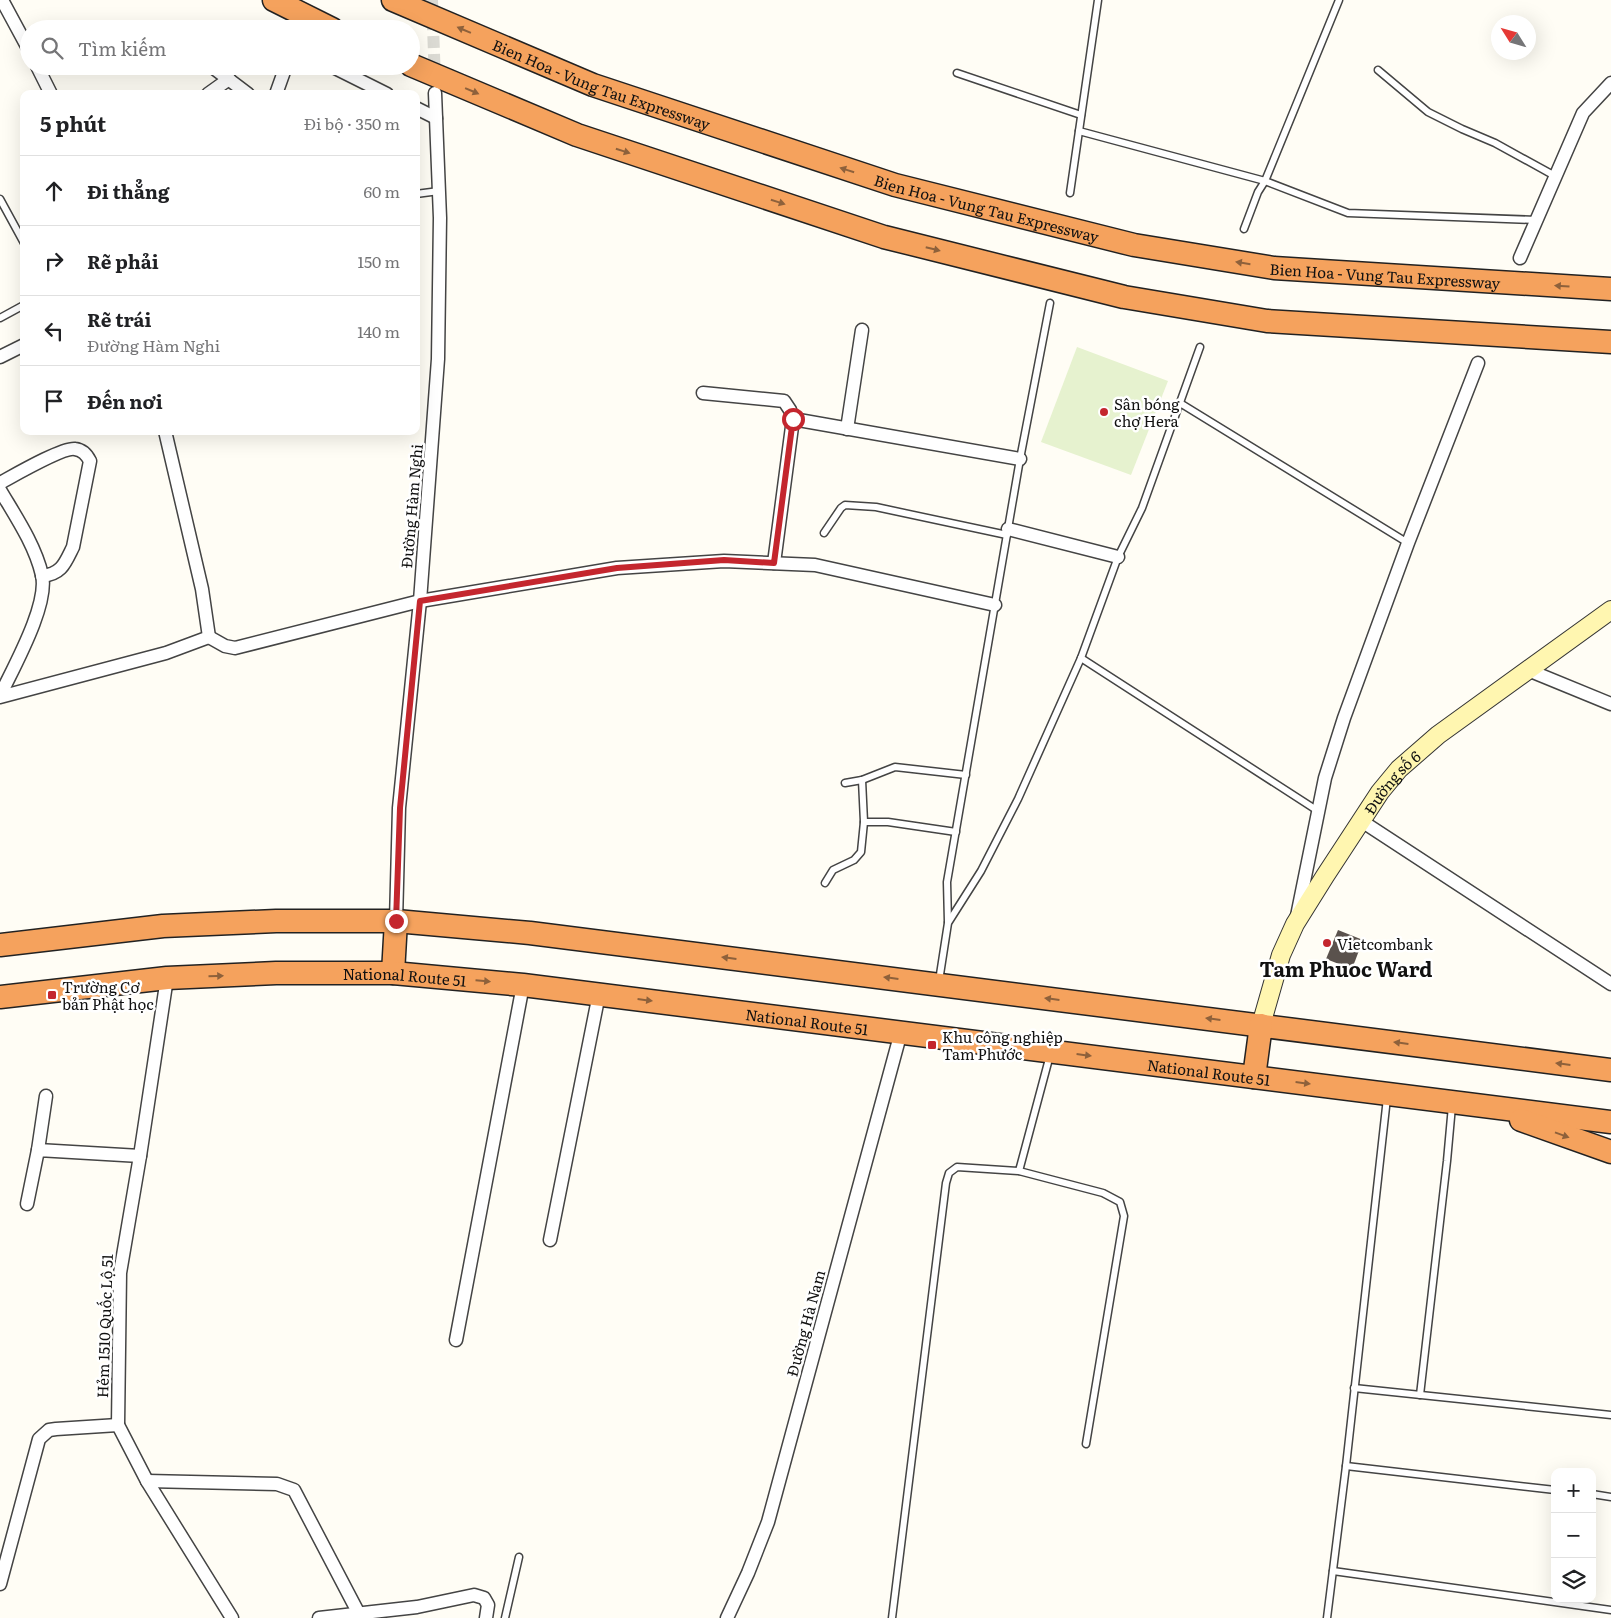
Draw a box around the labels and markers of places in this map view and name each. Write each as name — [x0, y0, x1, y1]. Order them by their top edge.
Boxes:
place label: Sân bóng chợ Hera — [1114, 392, 1180, 432]
marker: Sân bóng chợ Hera — [1098, 406, 1110, 418]
place label: Vietcombank — [1337, 932, 1434, 955]
marker: Vietcombank — [1321, 937, 1333, 949]
place label: Trường Cơ bản Phật học — [62, 975, 154, 1015]
marker: Trường Cơ bản Phật học — [46, 989, 58, 1001]
place label: Khu công nghiệp Tam Phước — [942, 1025, 1063, 1065]
marker: Khu công nghiệp Tam Phước — [926, 1039, 938, 1051]

